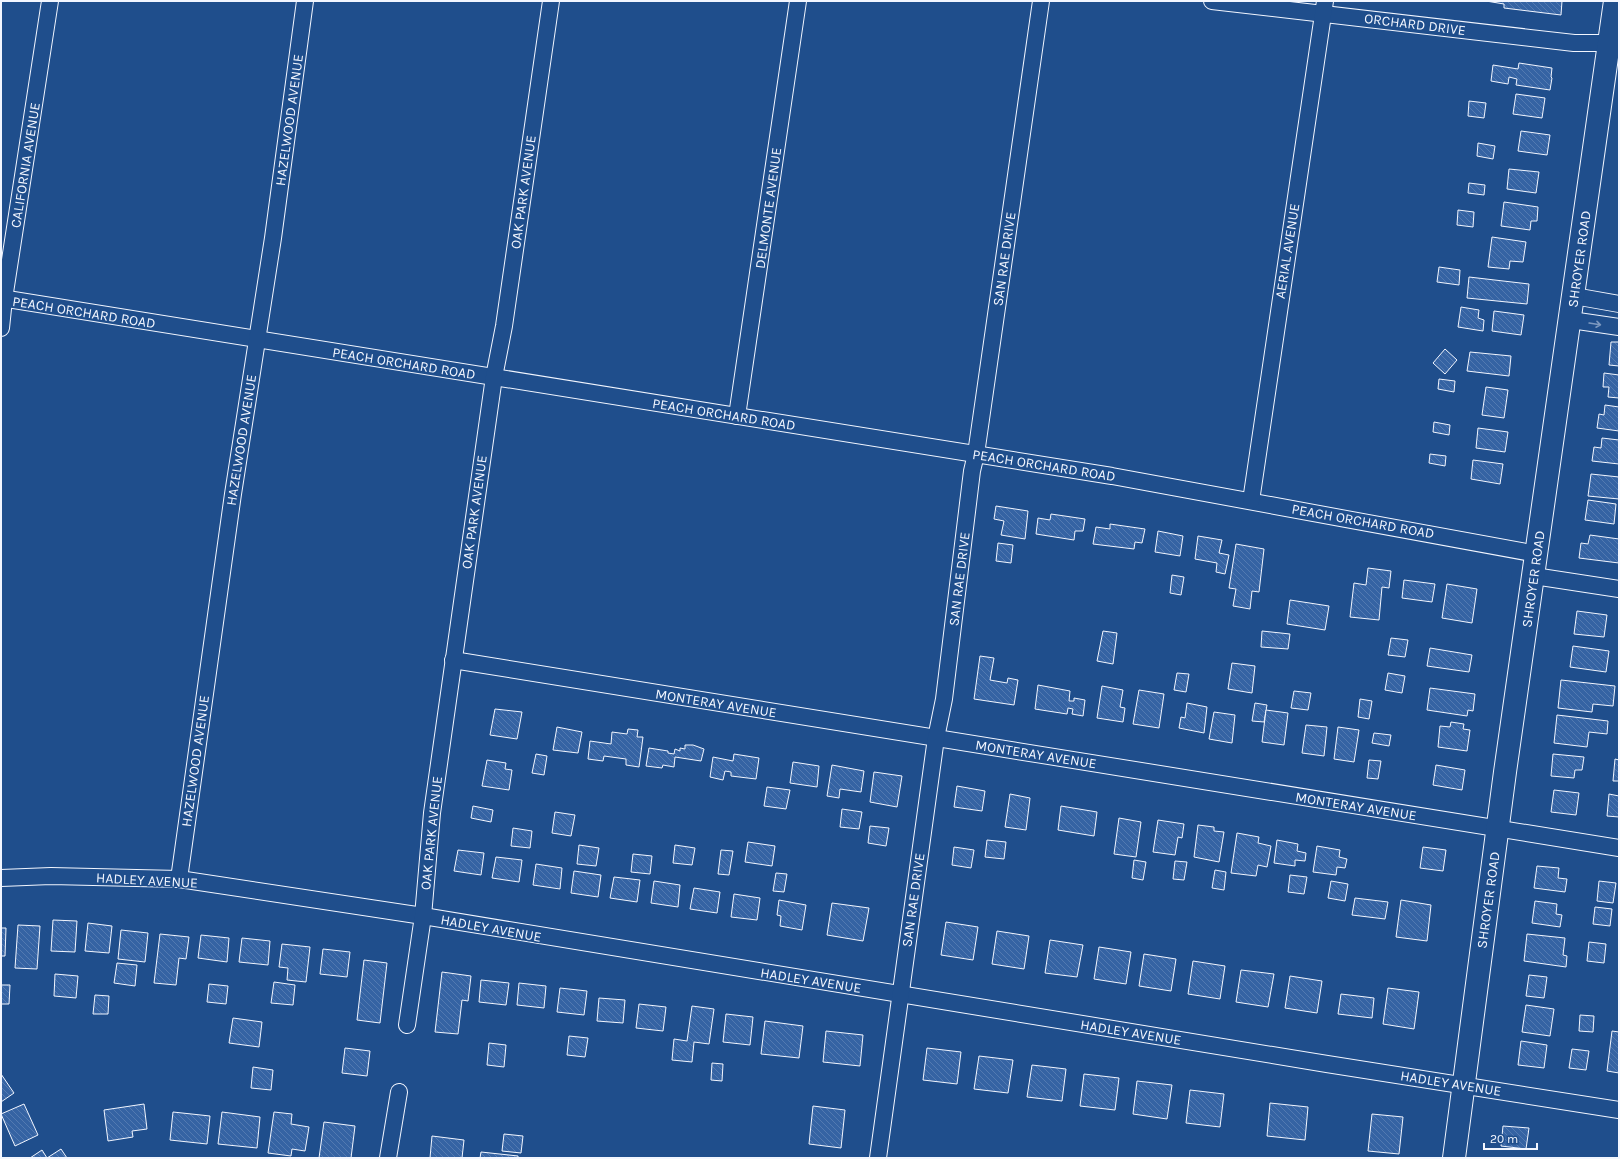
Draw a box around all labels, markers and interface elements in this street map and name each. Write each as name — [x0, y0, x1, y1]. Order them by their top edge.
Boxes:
street label: ORCHARD DRIVE — [1363, 10, 1467, 39]
street label: HAZELWOOD AVENUE — [272, 53, 307, 187]
street label: CALIFORNIA AVENUE — [7, 101, 44, 229]
street label: OAK PARK AVENUE — [507, 134, 540, 250]
street label: DELMONTE AVENUE — [752, 146, 785, 270]
street label: AERIAL AVENUE — [1272, 202, 1303, 300]
street label: SHROYER ROAD — [1564, 210, 1595, 309]
street label: SAN RAE DRIVE — [989, 211, 1020, 307]
street label: PEACH ORCHARD ROAD — [11, 293, 157, 332]
one-way arrow — [1588, 320, 1601, 328]
street label: PEACH ORCHARD ROAD — [331, 344, 477, 383]
street label: HAZELWOOD AVENUE — [223, 373, 260, 507]
street label: PEACH ORCHARD ROAD — [651, 395, 797, 434]
street label: PEACH ORCHARD ROAD — [971, 446, 1117, 485]
street label: OAK PARK AVENUE — [458, 454, 491, 570]
street label: PEACH ORCHARD ROAD — [1290, 501, 1436, 542]
street label: SHROYER ROAD — [1518, 530, 1549, 629]
street label: SAN RAE DRIVE — [945, 531, 974, 627]
street label: MONTERAY AVENUE — [654, 686, 778, 721]
street label: HAZELWOOD AVENUE — [178, 694, 213, 828]
street label: MONTERAY AVENUE — [974, 737, 1098, 772]
street label: OAK PARK AVENUE — [417, 775, 446, 891]
street label: MONTERAY AVENUE — [1294, 789, 1418, 824]
street label: SHROYER ROAD — [1473, 851, 1504, 950]
street label: SAN RAE DRIVE — [898, 852, 929, 948]
street label: HADLEY AVENUE — [96, 869, 198, 892]
street label: HADLEY AVENUE — [439, 911, 543, 946]
street label: HADLEY AVENUE — [759, 964, 863, 997]
street label: HADLEY AVENUE — [1079, 1016, 1183, 1049]
street label: HADLEY AVENUE — [1399, 1067, 1503, 1100]
scale bar — [1484, 1125, 1537, 1151]
text: 20 m — [1490, 1132, 1518, 1146]

